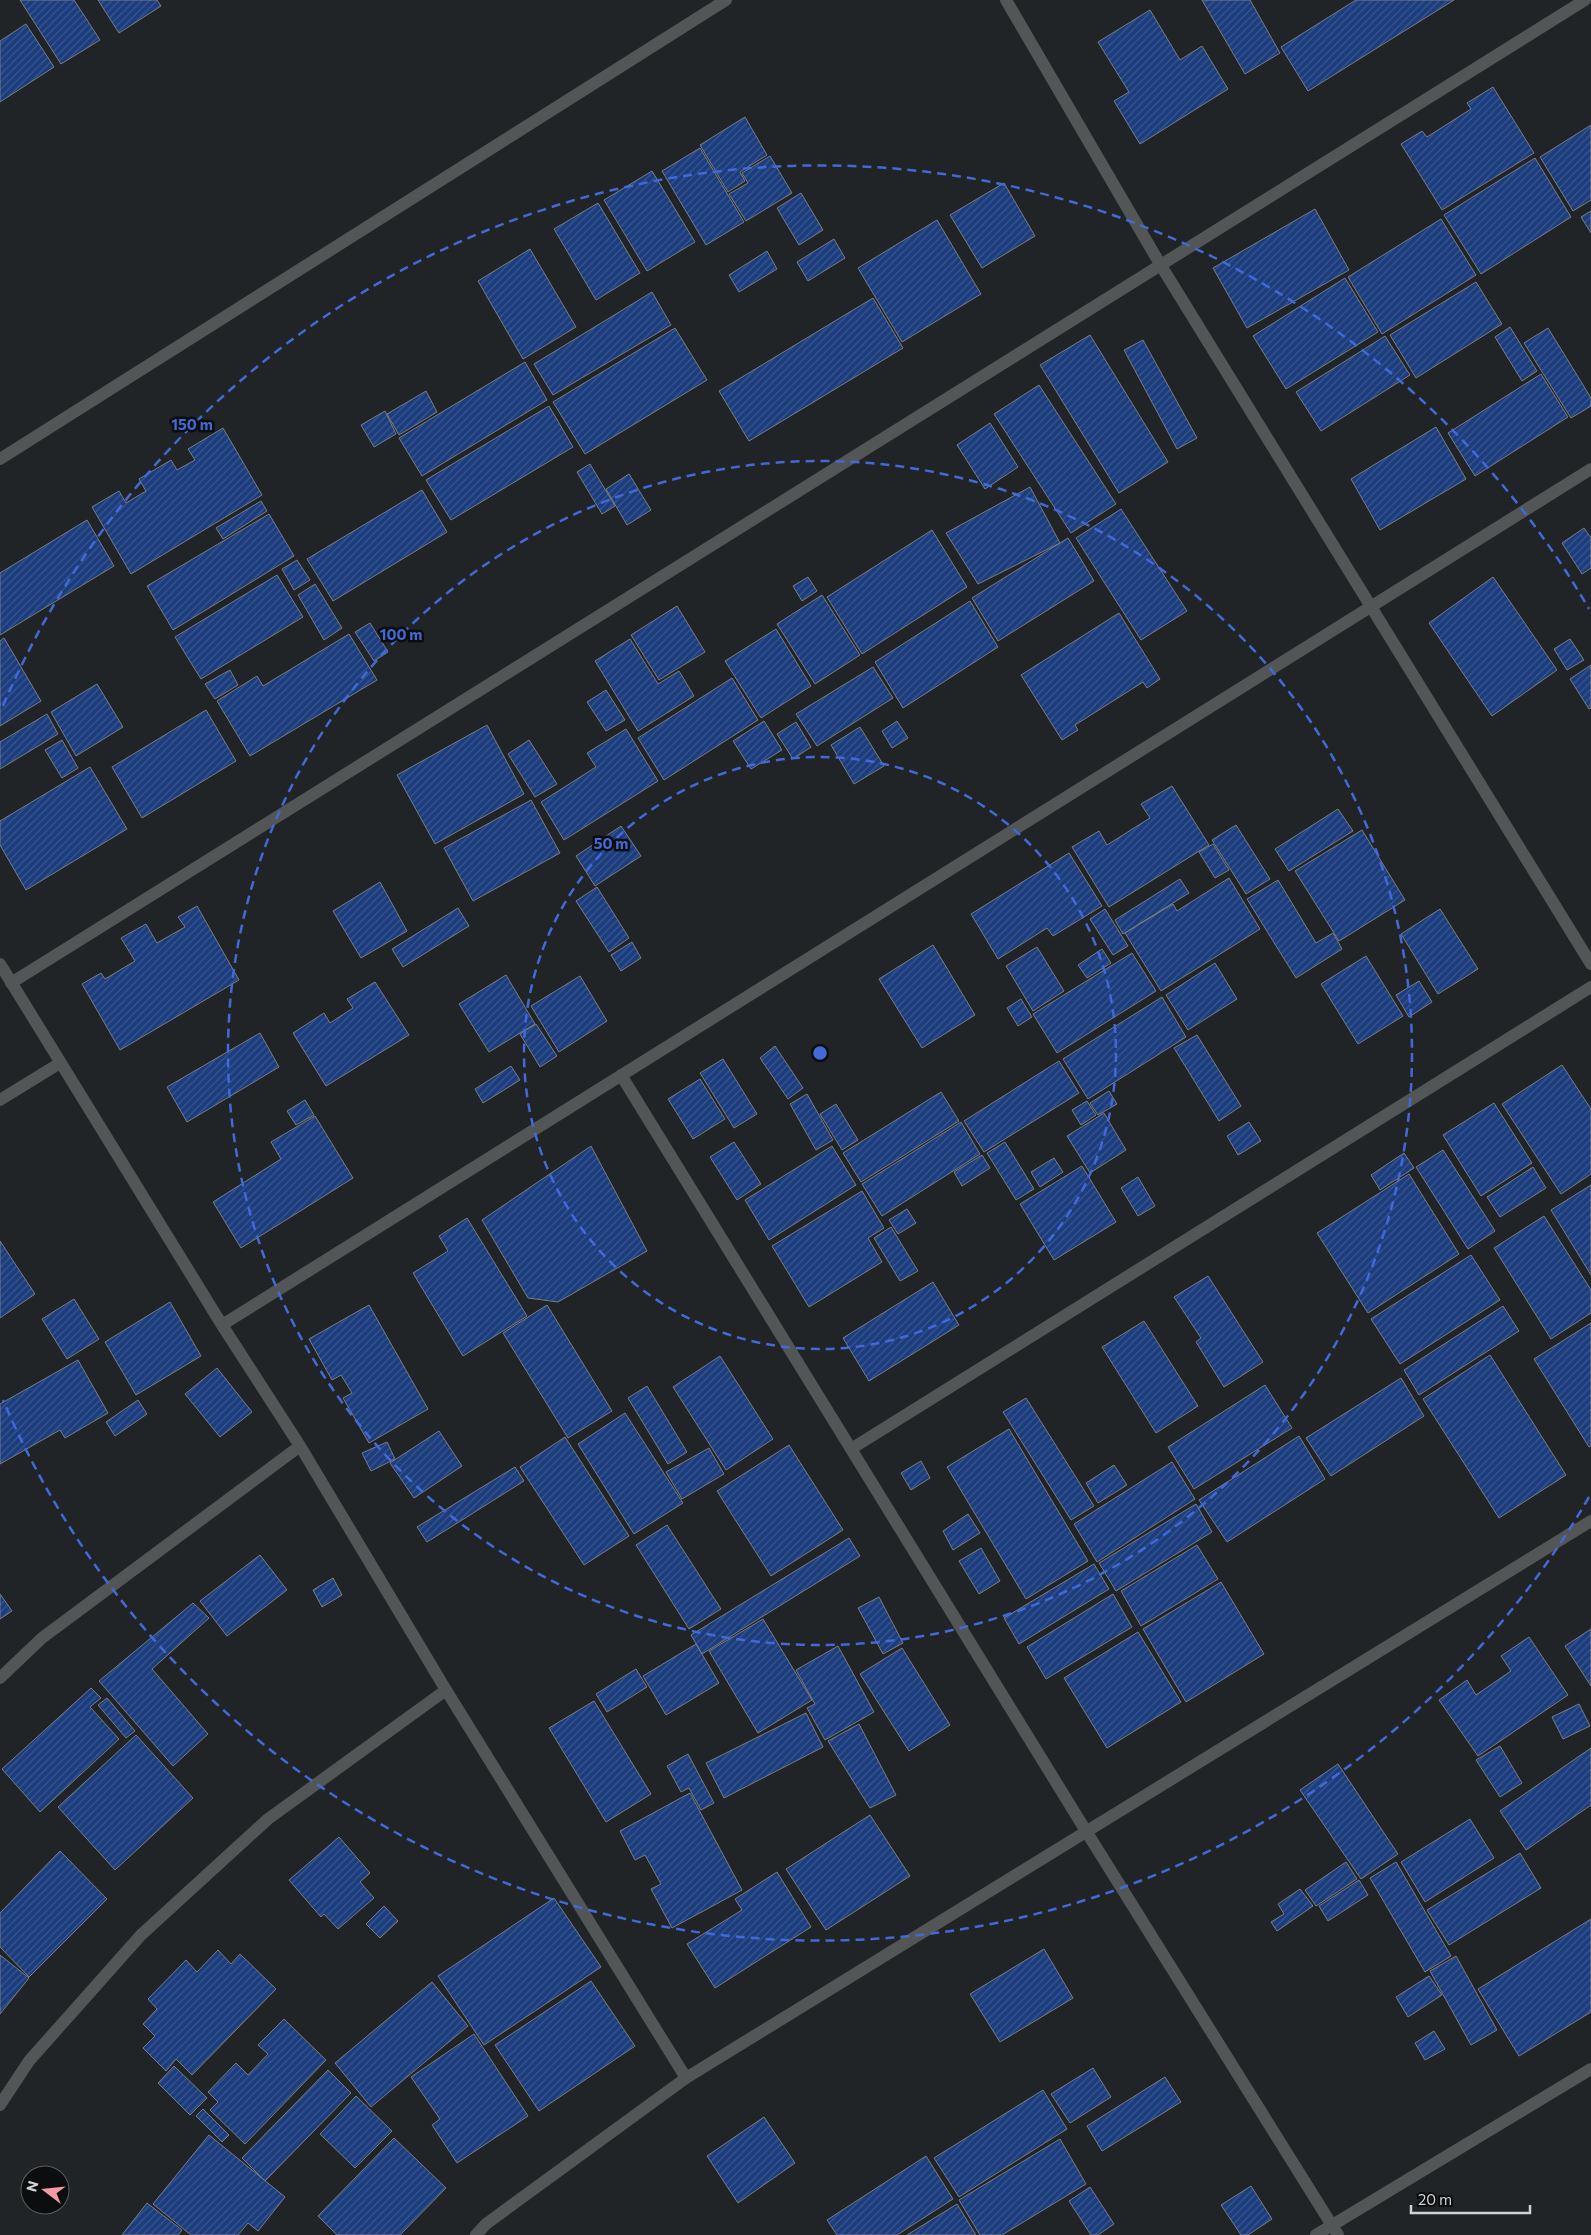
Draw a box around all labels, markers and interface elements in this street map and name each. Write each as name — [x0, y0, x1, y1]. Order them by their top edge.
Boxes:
text: 150 m — [171, 415, 213, 433]
text: 100 m — [380, 625, 422, 643]
text: 50 m — [594, 834, 628, 852]
centre of rings — [811, 1044, 829, 1062]
north arrow — [20, 2165, 70, 2215]
text: N — [22, 2179, 42, 2194]
scale bar — [1411, 2182, 1530, 2214]
text: 20 m — [1418, 2190, 1452, 2208]

